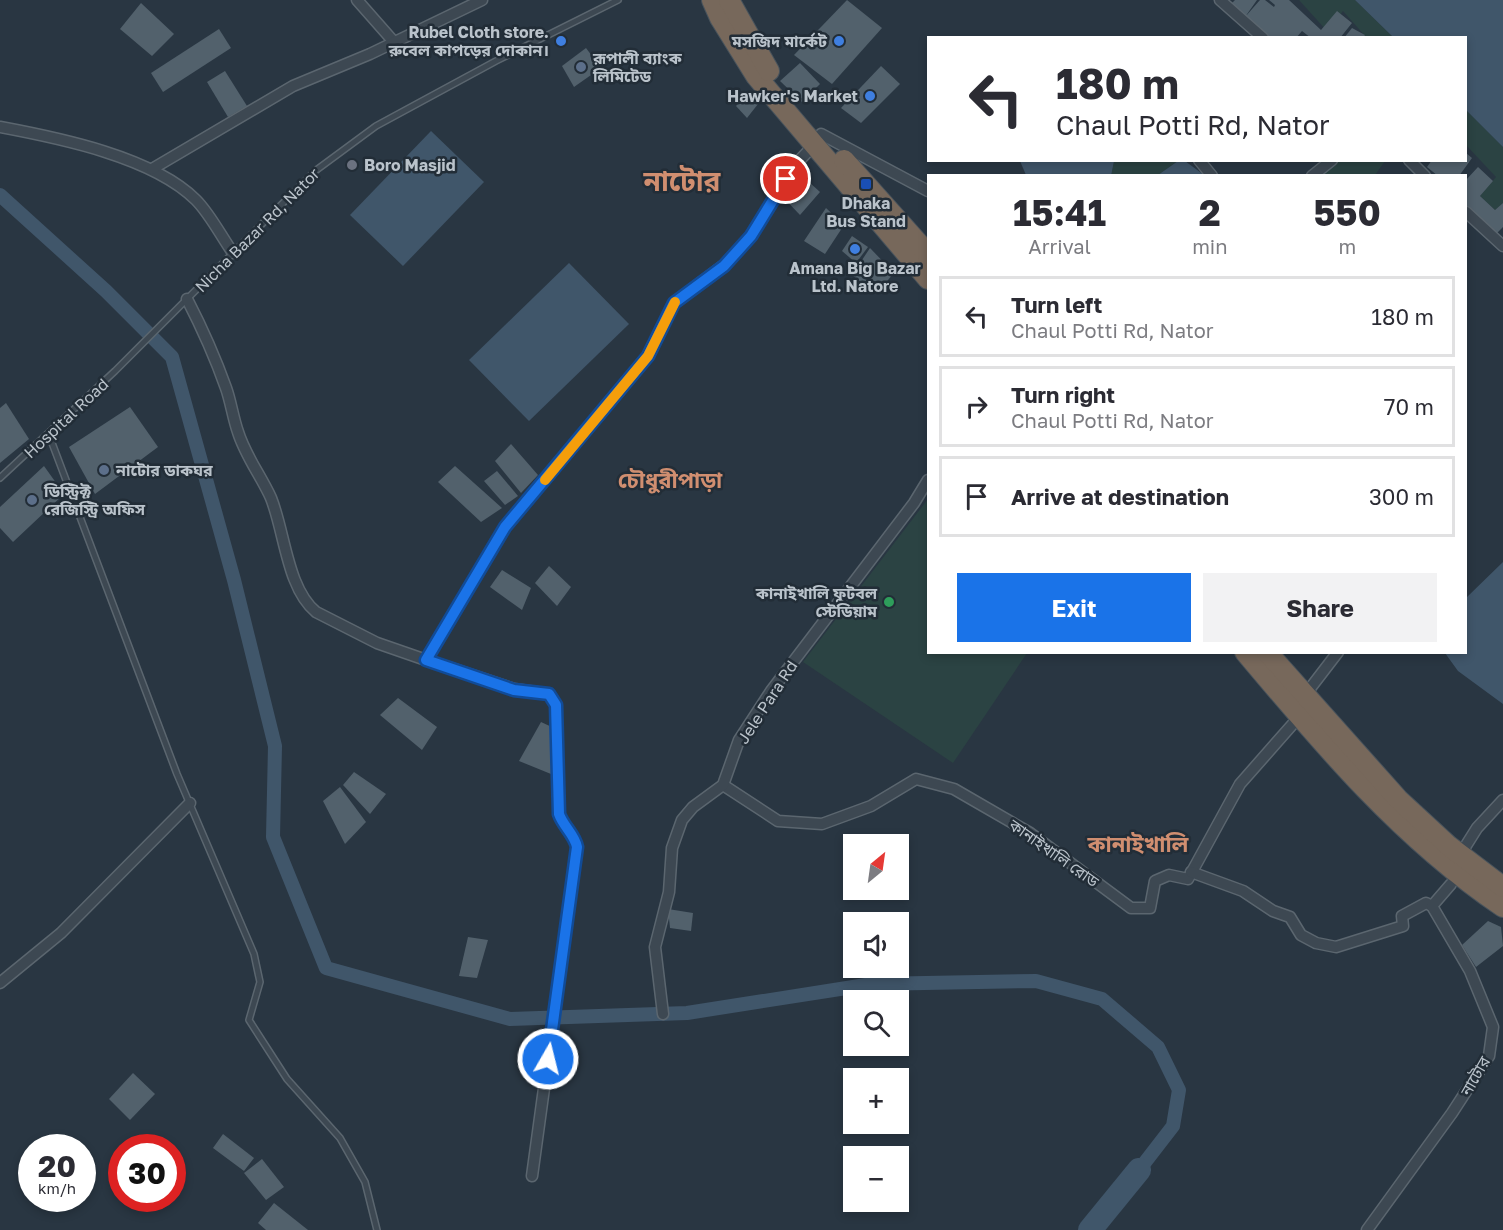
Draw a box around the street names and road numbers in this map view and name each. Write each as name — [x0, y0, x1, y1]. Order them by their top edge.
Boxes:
street label: Nicha Bazar Rd, Nator — [191, 164, 323, 296]
street label: Hospital Road — [20, 374, 112, 462]
street label: Jele Para Rd — [733, 657, 801, 747]
street label: কানাইখালি রোড — [1004, 814, 1103, 892]
street label: নাটোর — [1455, 1052, 1494, 1100]

